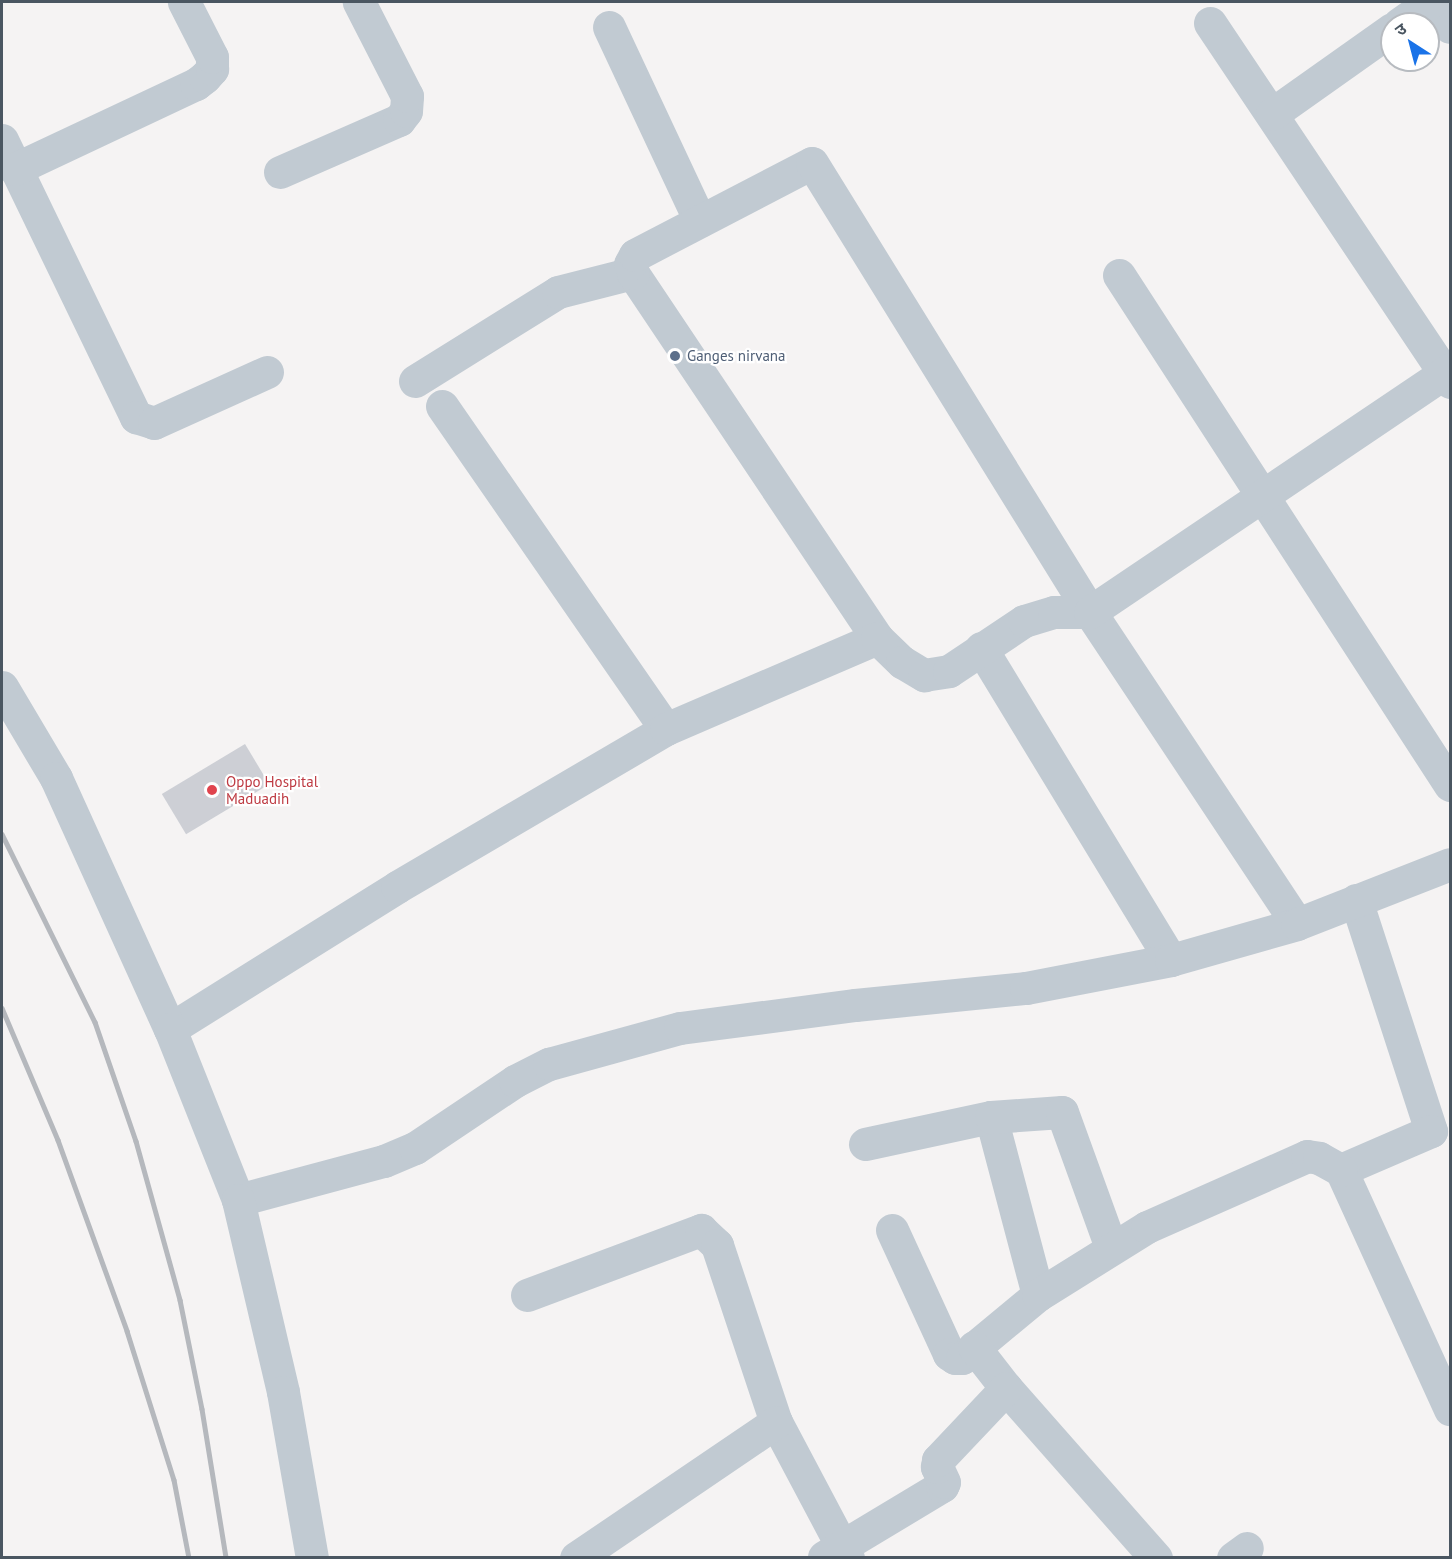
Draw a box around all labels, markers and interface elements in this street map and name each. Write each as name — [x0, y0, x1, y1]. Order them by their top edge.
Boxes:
north arrow — [1380, 12, 1440, 72]
text: उ — [1391, 18, 1410, 40]
place label: Ganges nirvana — [687, 347, 785, 365]
marker: Ganges nirvana — [668, 349, 682, 363]
place label: Oppo Hospital Maduadih — [226, 772, 318, 807]
marker: Oppo Hospital Maduadih — [203, 781, 221, 799]

